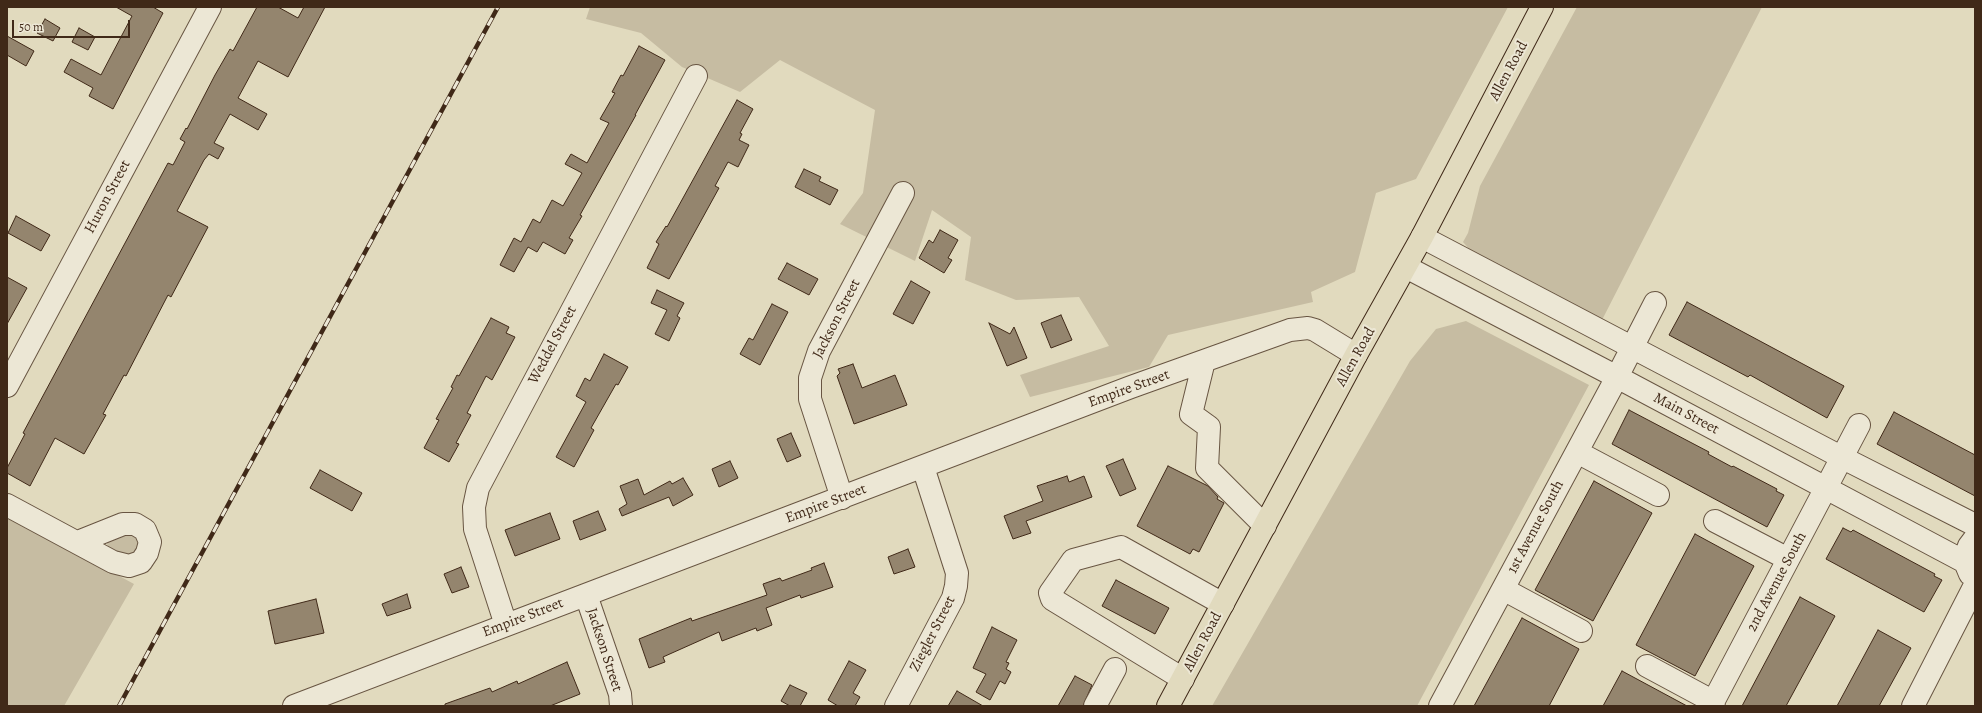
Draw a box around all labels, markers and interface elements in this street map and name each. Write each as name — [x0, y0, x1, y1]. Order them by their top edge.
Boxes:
scale bar — [14, 12, 132, 38]
text: 50 m — [19, 19, 43, 35]
street label: Allen Road — [1486, 38, 1532, 104]
street label: Huron Street — [81, 157, 135, 237]
street label: Jackson Street — [809, 276, 865, 362]
street label: Weddel Street — [525, 303, 581, 387]
street label: Allen Road — [1332, 324, 1380, 390]
street label: Empire Street — [1086, 366, 1172, 412]
street label: Main Street — [1650, 389, 1722, 439]
street label: 1st Avenue South — [1504, 477, 1568, 577]
street label: Empire Street — [783, 480, 869, 528]
street label: 2nd Avenue South — [1743, 529, 1811, 635]
street label: Ziegler Street — [906, 593, 960, 675]
street label: Empire Street — [480, 594, 566, 642]
street label: Jackson Street — [582, 606, 626, 694]
street label: Allen Road — [1180, 609, 1226, 675]

